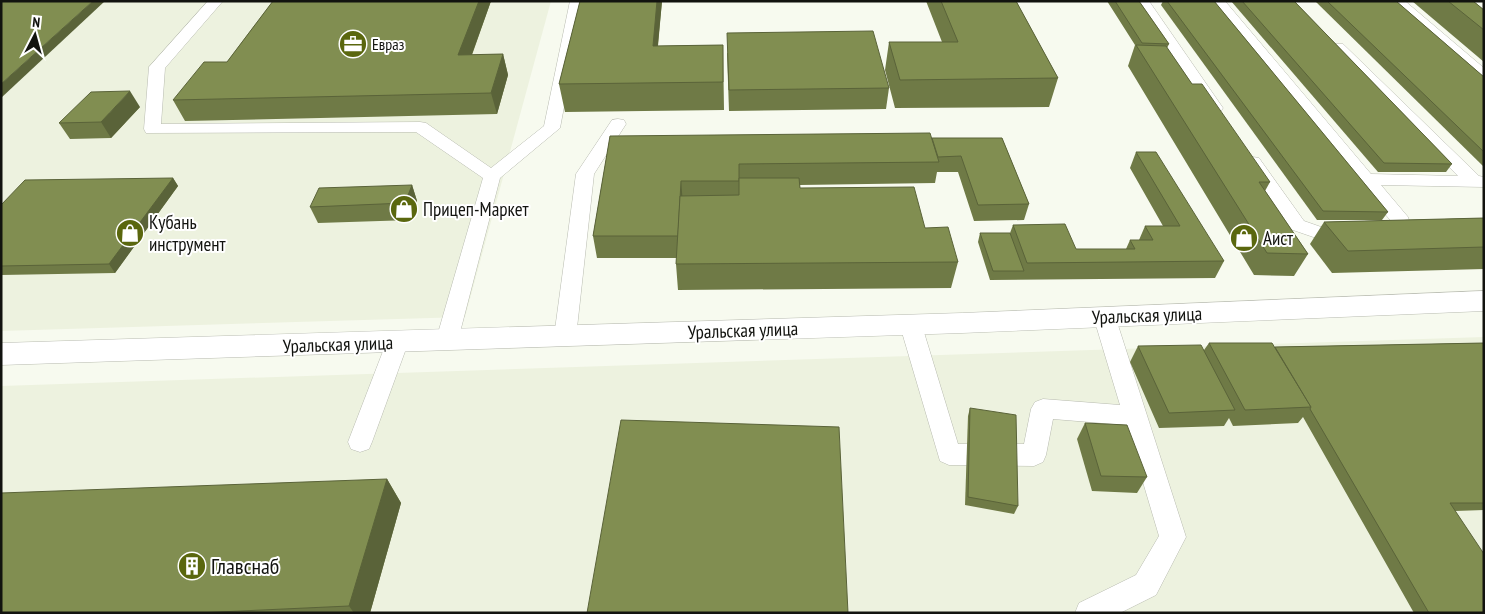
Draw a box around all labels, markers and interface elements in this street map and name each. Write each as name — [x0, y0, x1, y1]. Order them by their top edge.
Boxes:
north arrow — [10, 10, 60, 60]
text: N — [32, 13, 41, 31]
office icon: Евраз — [338, 29, 368, 59]
place label: Евраз — [372, 34, 405, 54]
shop icon: Прицеп-Маркет — [389, 194, 419, 224]
place label: Прицеп-Маркет — [423, 197, 530, 221]
place label: Кубань инструмент — [149, 210, 226, 256]
shop icon: Кубань инструмент — [115, 218, 145, 248]
shop icon: Аист — [1229, 223, 1259, 253]
place label: Аист — [1263, 226, 1294, 250]
street label: Уральская улица — [1091, 301, 1203, 329]
street label: Уральская улица — [687, 316, 799, 344]
street label: Уральская улица — [282, 330, 394, 358]
building icon: Главснаб — [177, 551, 207, 581]
place label: Главснаб — [211, 552, 279, 580]

